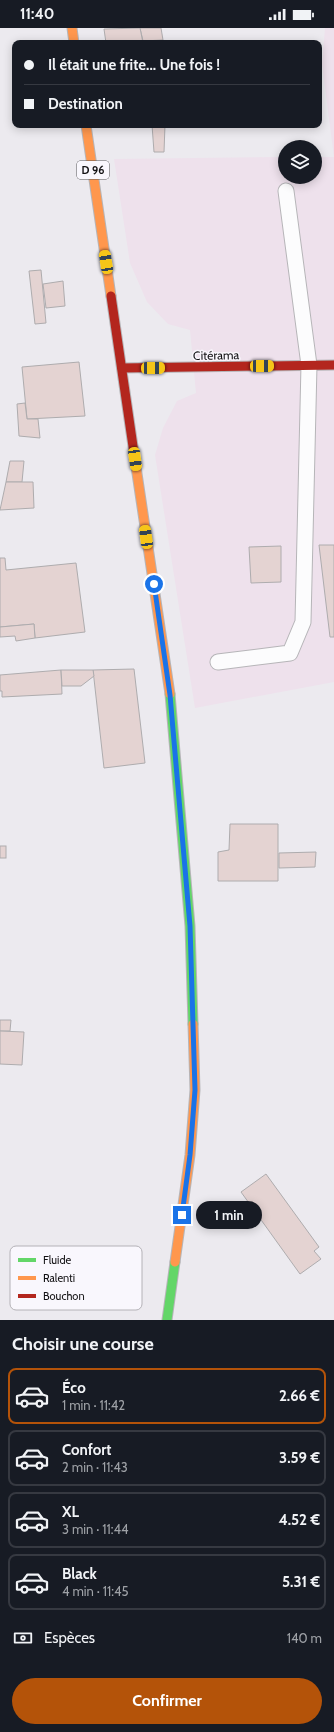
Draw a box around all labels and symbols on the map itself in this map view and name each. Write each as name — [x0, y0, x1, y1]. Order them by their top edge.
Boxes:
road number: D 96 — [77, 161, 109, 179]
car — [98, 249, 114, 275]
street label: Citérama — [193, 347, 239, 363]
car — [250, 360, 274, 372]
car — [141, 362, 165, 374]
car — [127, 446, 143, 472]
car — [138, 524, 154, 550]
route start — [145, 575, 163, 593]
callout: 1 min — [196, 1201, 262, 1229]
route end — [173, 1206, 191, 1224]
legend — [10, 1246, 142, 1310]
text: Fluide — [43, 1253, 72, 1267]
text: Ralenti — [43, 1271, 75, 1285]
text: Bouchon — [43, 1289, 85, 1303]

